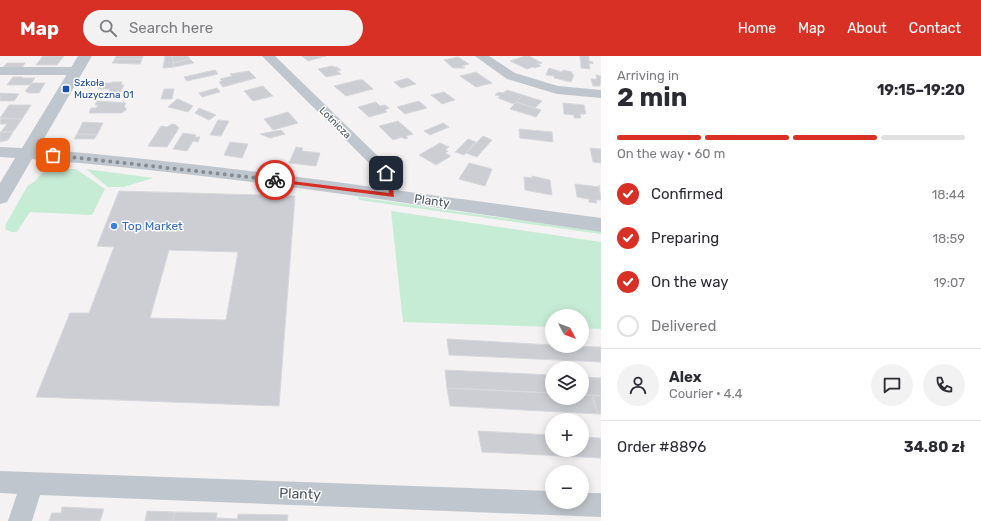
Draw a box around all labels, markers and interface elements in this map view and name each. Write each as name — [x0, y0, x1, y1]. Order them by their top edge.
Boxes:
search box — [83, 10, 363, 46]
text: Map — [20, 17, 59, 40]
icon: search — [97, 17, 119, 39]
text: Search here — [129, 19, 213, 37]
text: Home — [738, 20, 776, 37]
text: Map — [798, 20, 825, 37]
text: About — [847, 20, 887, 37]
text: Contact — [909, 20, 961, 37]
text: Arriving in — [617, 68, 679, 83]
place label: Szkoła Muzyczna 01 — [74, 77, 134, 101]
text: 19:15–19:20 — [877, 81, 965, 99]
text: 2 min — [617, 82, 687, 113]
marker: Szkoła Muzyczna 01 — [61, 84, 71, 94]
street label: Lotnicza — [317, 105, 353, 141]
pin — [36, 138, 70, 172]
icon: bag — [42, 144, 64, 166]
text: On the way · 60 m — [617, 146, 725, 161]
pin — [369, 156, 403, 190]
courier — [255, 160, 295, 200]
icon: home — [375, 162, 397, 184]
icon: bike — [264, 169, 286, 191]
icon: check — [617, 183, 639, 205]
text: Confirmed — [651, 185, 723, 203]
text: 18:44 — [932, 187, 965, 202]
street label: Planty — [413, 192, 451, 210]
place label: Top Market — [122, 219, 183, 233]
marker: Top Market — [109, 221, 119, 231]
icon: check — [617, 227, 639, 249]
text: Preparing — [651, 229, 719, 247]
text: 18:59 — [932, 231, 965, 246]
icon: check — [617, 271, 639, 293]
text: On the way — [651, 273, 729, 291]
text: 19:07 — [933, 275, 965, 290]
north arrow — [545, 309, 589, 353]
map controls — [545, 309, 589, 509]
text: Delivered — [651, 317, 716, 335]
button: layers — [545, 361, 589, 405]
button: person — [617, 364, 659, 406]
button: chat — [871, 364, 913, 406]
button: phone — [923, 364, 965, 406]
text: Alex — [669, 368, 702, 386]
text: Courier · 4.4 — [669, 386, 743, 401]
button: + — [545, 413, 589, 457]
text: Order #8896 — [617, 438, 706, 456]
text: 34.80 zł — [904, 438, 965, 456]
button: − — [545, 465, 589, 509]
street label: Planty — [279, 485, 321, 503]

